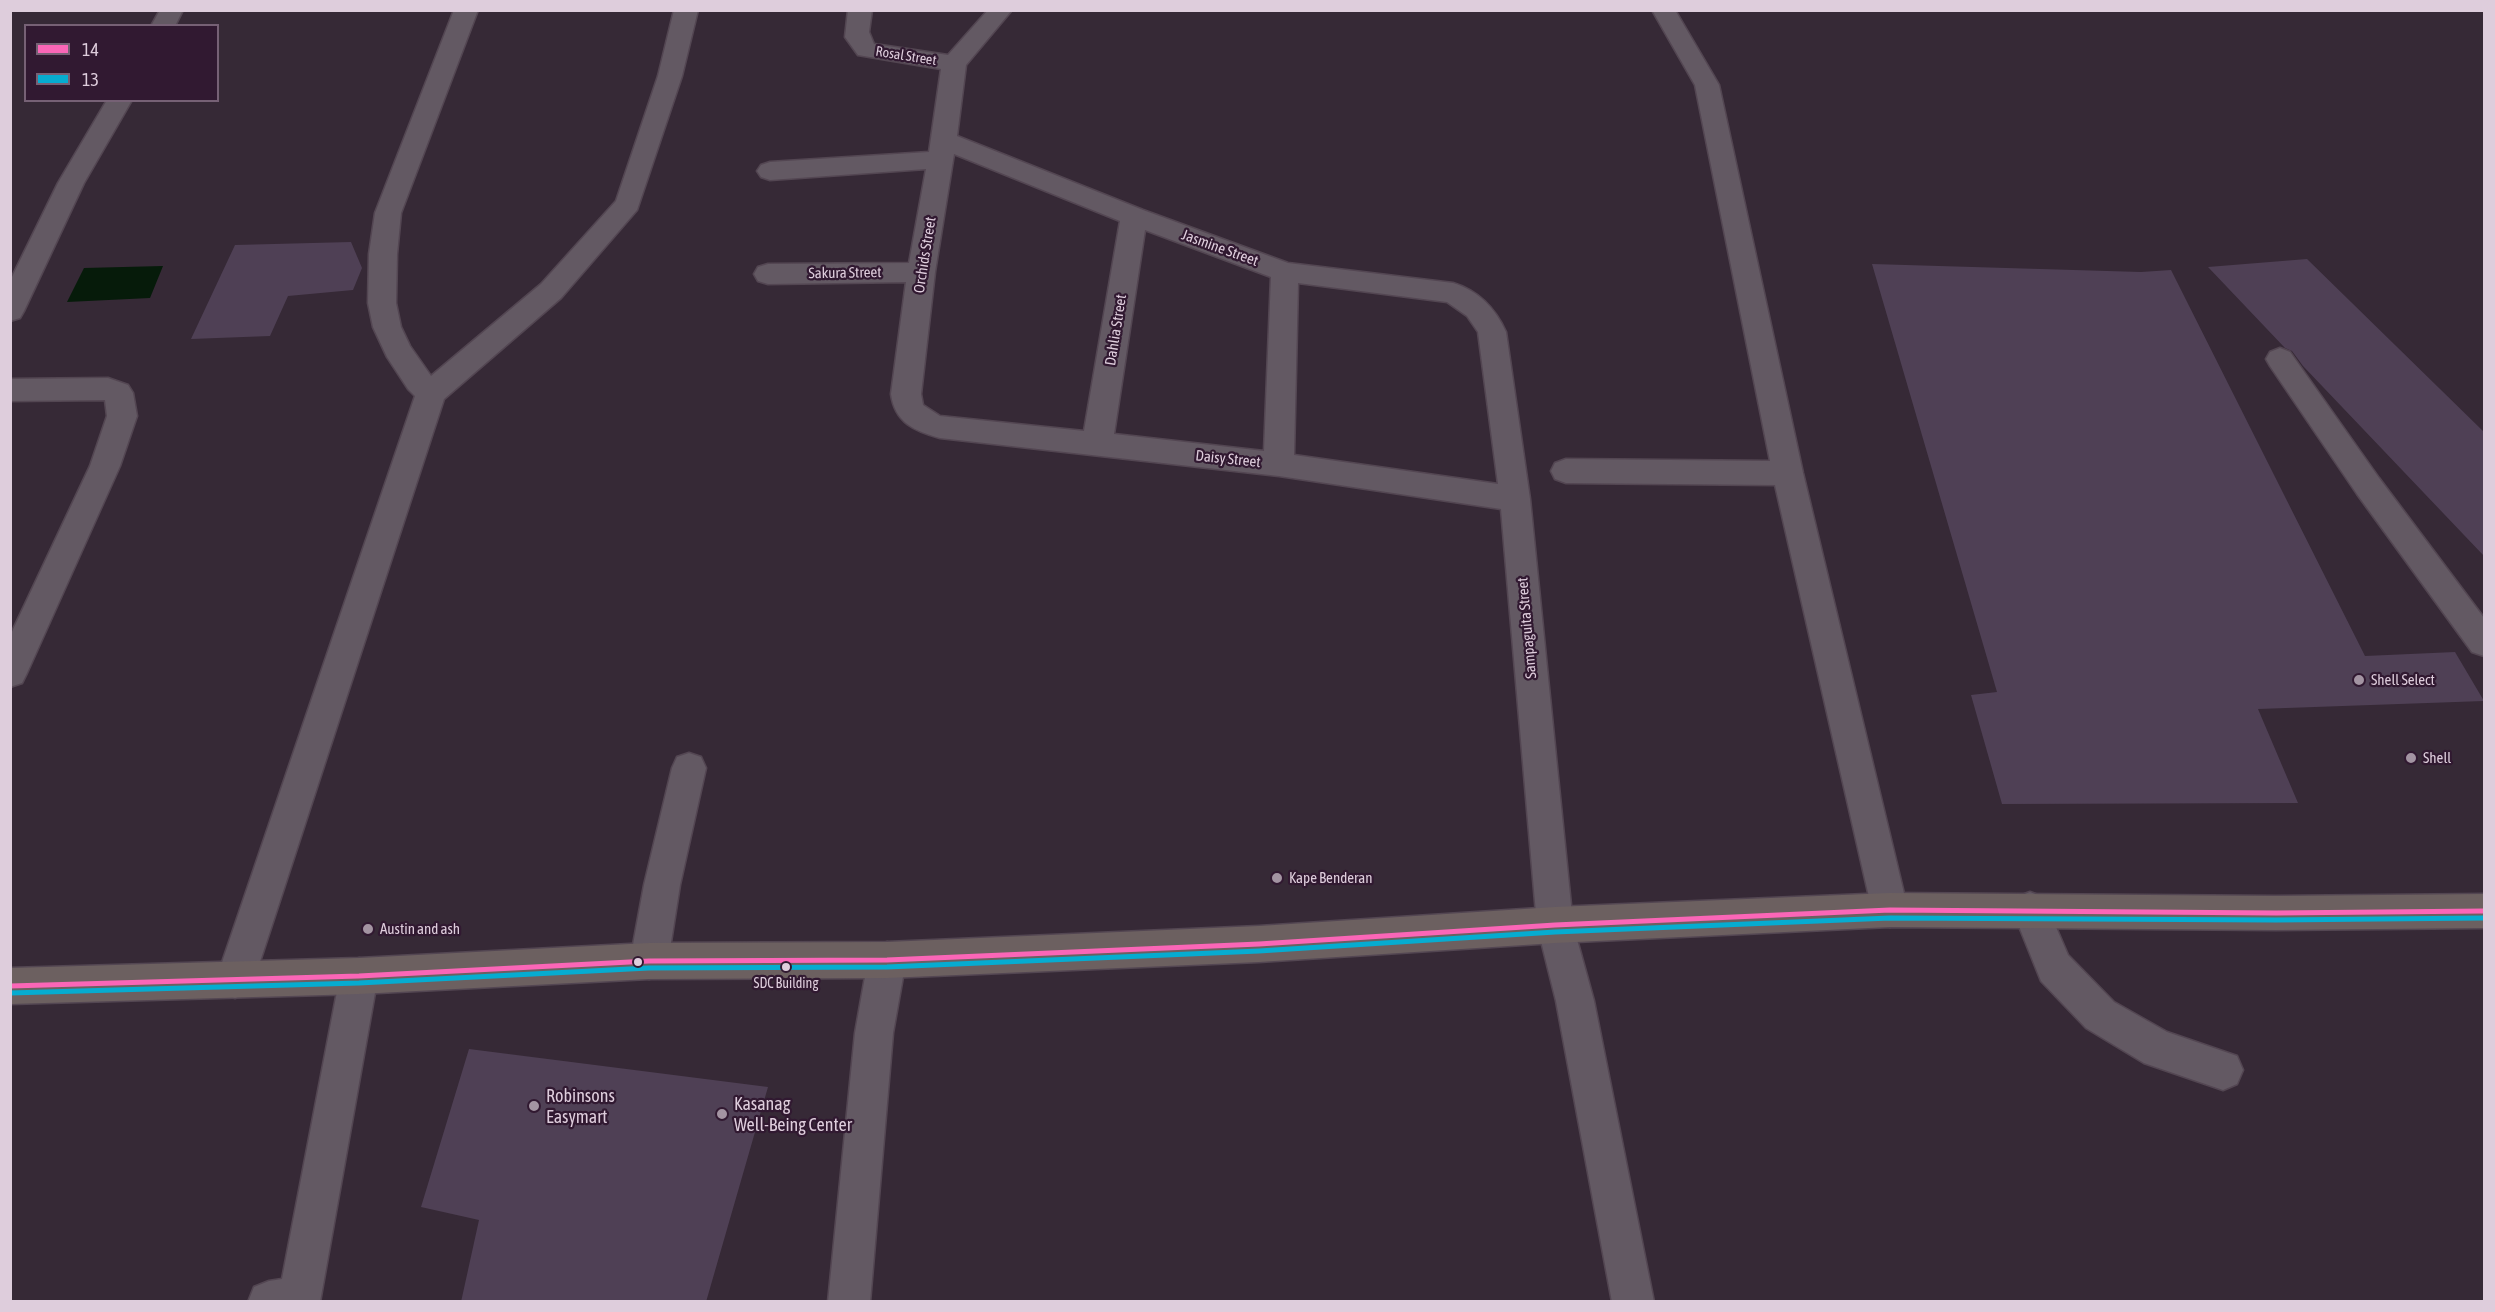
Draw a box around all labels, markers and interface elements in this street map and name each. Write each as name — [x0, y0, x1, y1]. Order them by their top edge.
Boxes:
legend — [24, 24, 219, 102]
text: 14 — [82, 39, 99, 60]
street label: Rosal Street — [874, 43, 938, 69]
text: 13 — [82, 69, 99, 90]
street label: Orchids Street — [910, 216, 940, 294]
street label: Jasmine Street — [1179, 226, 1261, 270]
street label: Sakura Street — [808, 263, 882, 283]
street label: Dahlia Street — [1101, 293, 1131, 367]
street label: Daisy Street — [1195, 447, 1261, 471]
street label: Sampaguita Street — [1514, 577, 1540, 679]
place label: Shell Select — [2371, 671, 2435, 689]
marker: Shell Select — [2352, 673, 2366, 687]
place label: Shell — [2423, 749, 2451, 767]
marker: Shell — [2404, 751, 2418, 765]
place label: Kape Benderan — [1289, 869, 1372, 887]
marker: Kape Benderan — [1270, 871, 1284, 885]
place label: Austin and ash — [380, 920, 460, 938]
marker: Austin and ash — [361, 922, 375, 936]
unlabelled marker — [632, 956, 644, 968]
marker: SDC Building — [780, 961, 792, 973]
place label: SDC Building — [754, 976, 818, 992]
place label: Robinsons Easymart — [546, 1085, 615, 1128]
place label: Kasanag Well-Being Center — [734, 1093, 852, 1136]
marker: Robinsons Easymart — [527, 1099, 541, 1113]
marker: Kasanag Well-Being Center — [715, 1107, 729, 1121]

